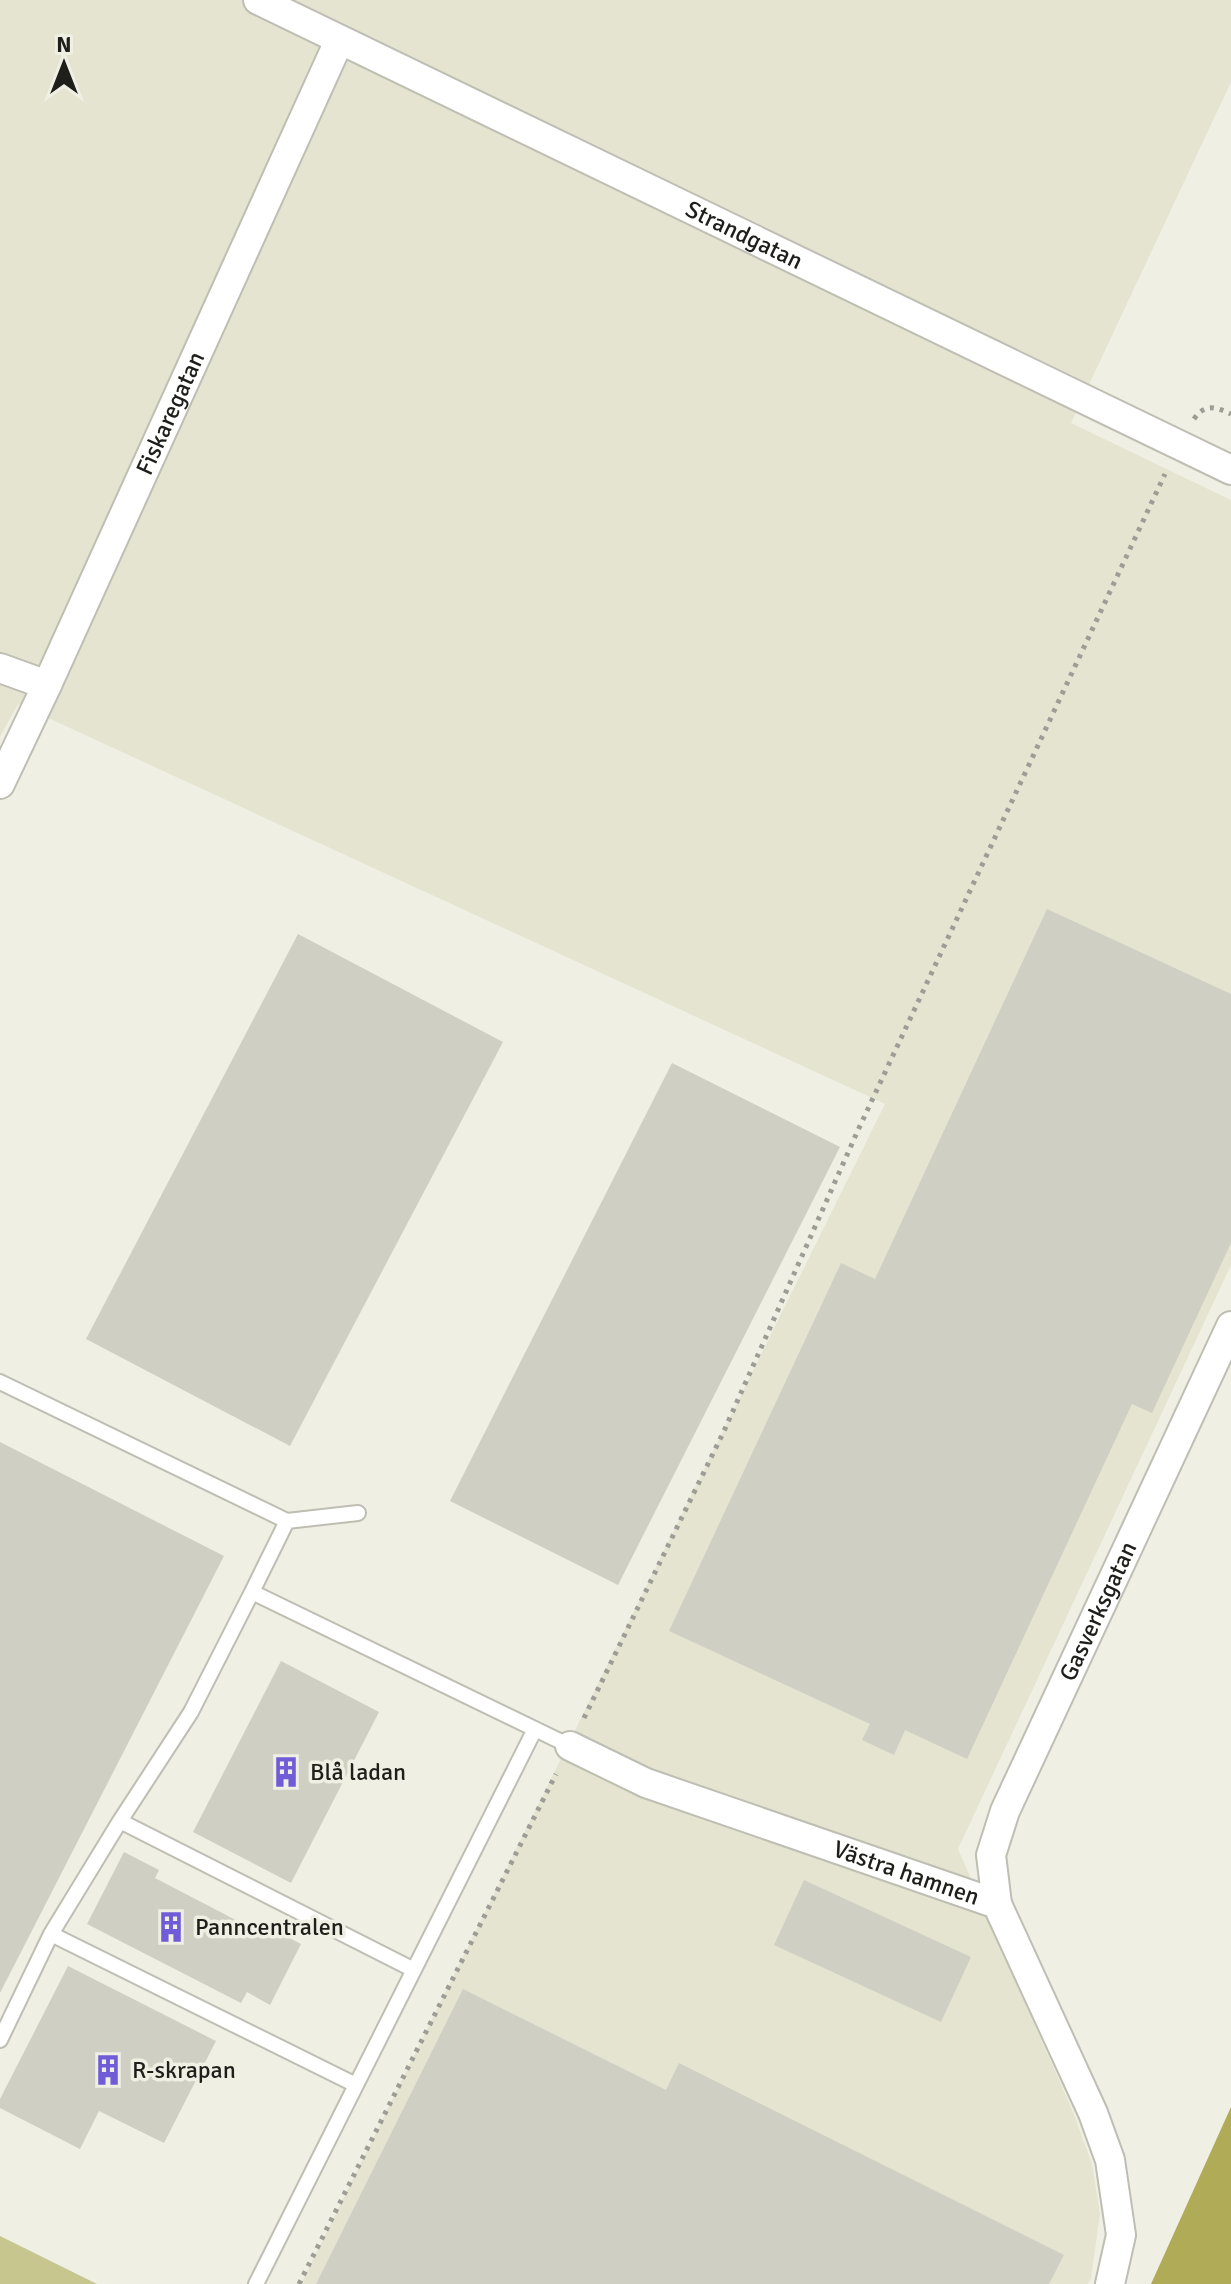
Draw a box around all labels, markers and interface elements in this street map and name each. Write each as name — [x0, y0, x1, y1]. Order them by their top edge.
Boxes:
north arrow — [24, 24, 104, 104]
text: N — [56, 31, 72, 58]
street label: Strandgatan — [681, 194, 808, 276]
street label: Fiskaregatan — [129, 347, 211, 480]
street label: Gasverksgatan — [1053, 1537, 1143, 1686]
building icon: Blå ladan — [269, 1755, 303, 1789]
place label: Blå ladan — [310, 1757, 406, 1787]
street label: Västra hamnen — [829, 1834, 983, 1912]
building icon: Panncentralen — [154, 1910, 188, 1944]
place label: Panncentralen — [195, 1912, 344, 1942]
building icon: R-skrapan — [91, 2053, 125, 2087]
place label: R-skrapan — [132, 2055, 236, 2085]

